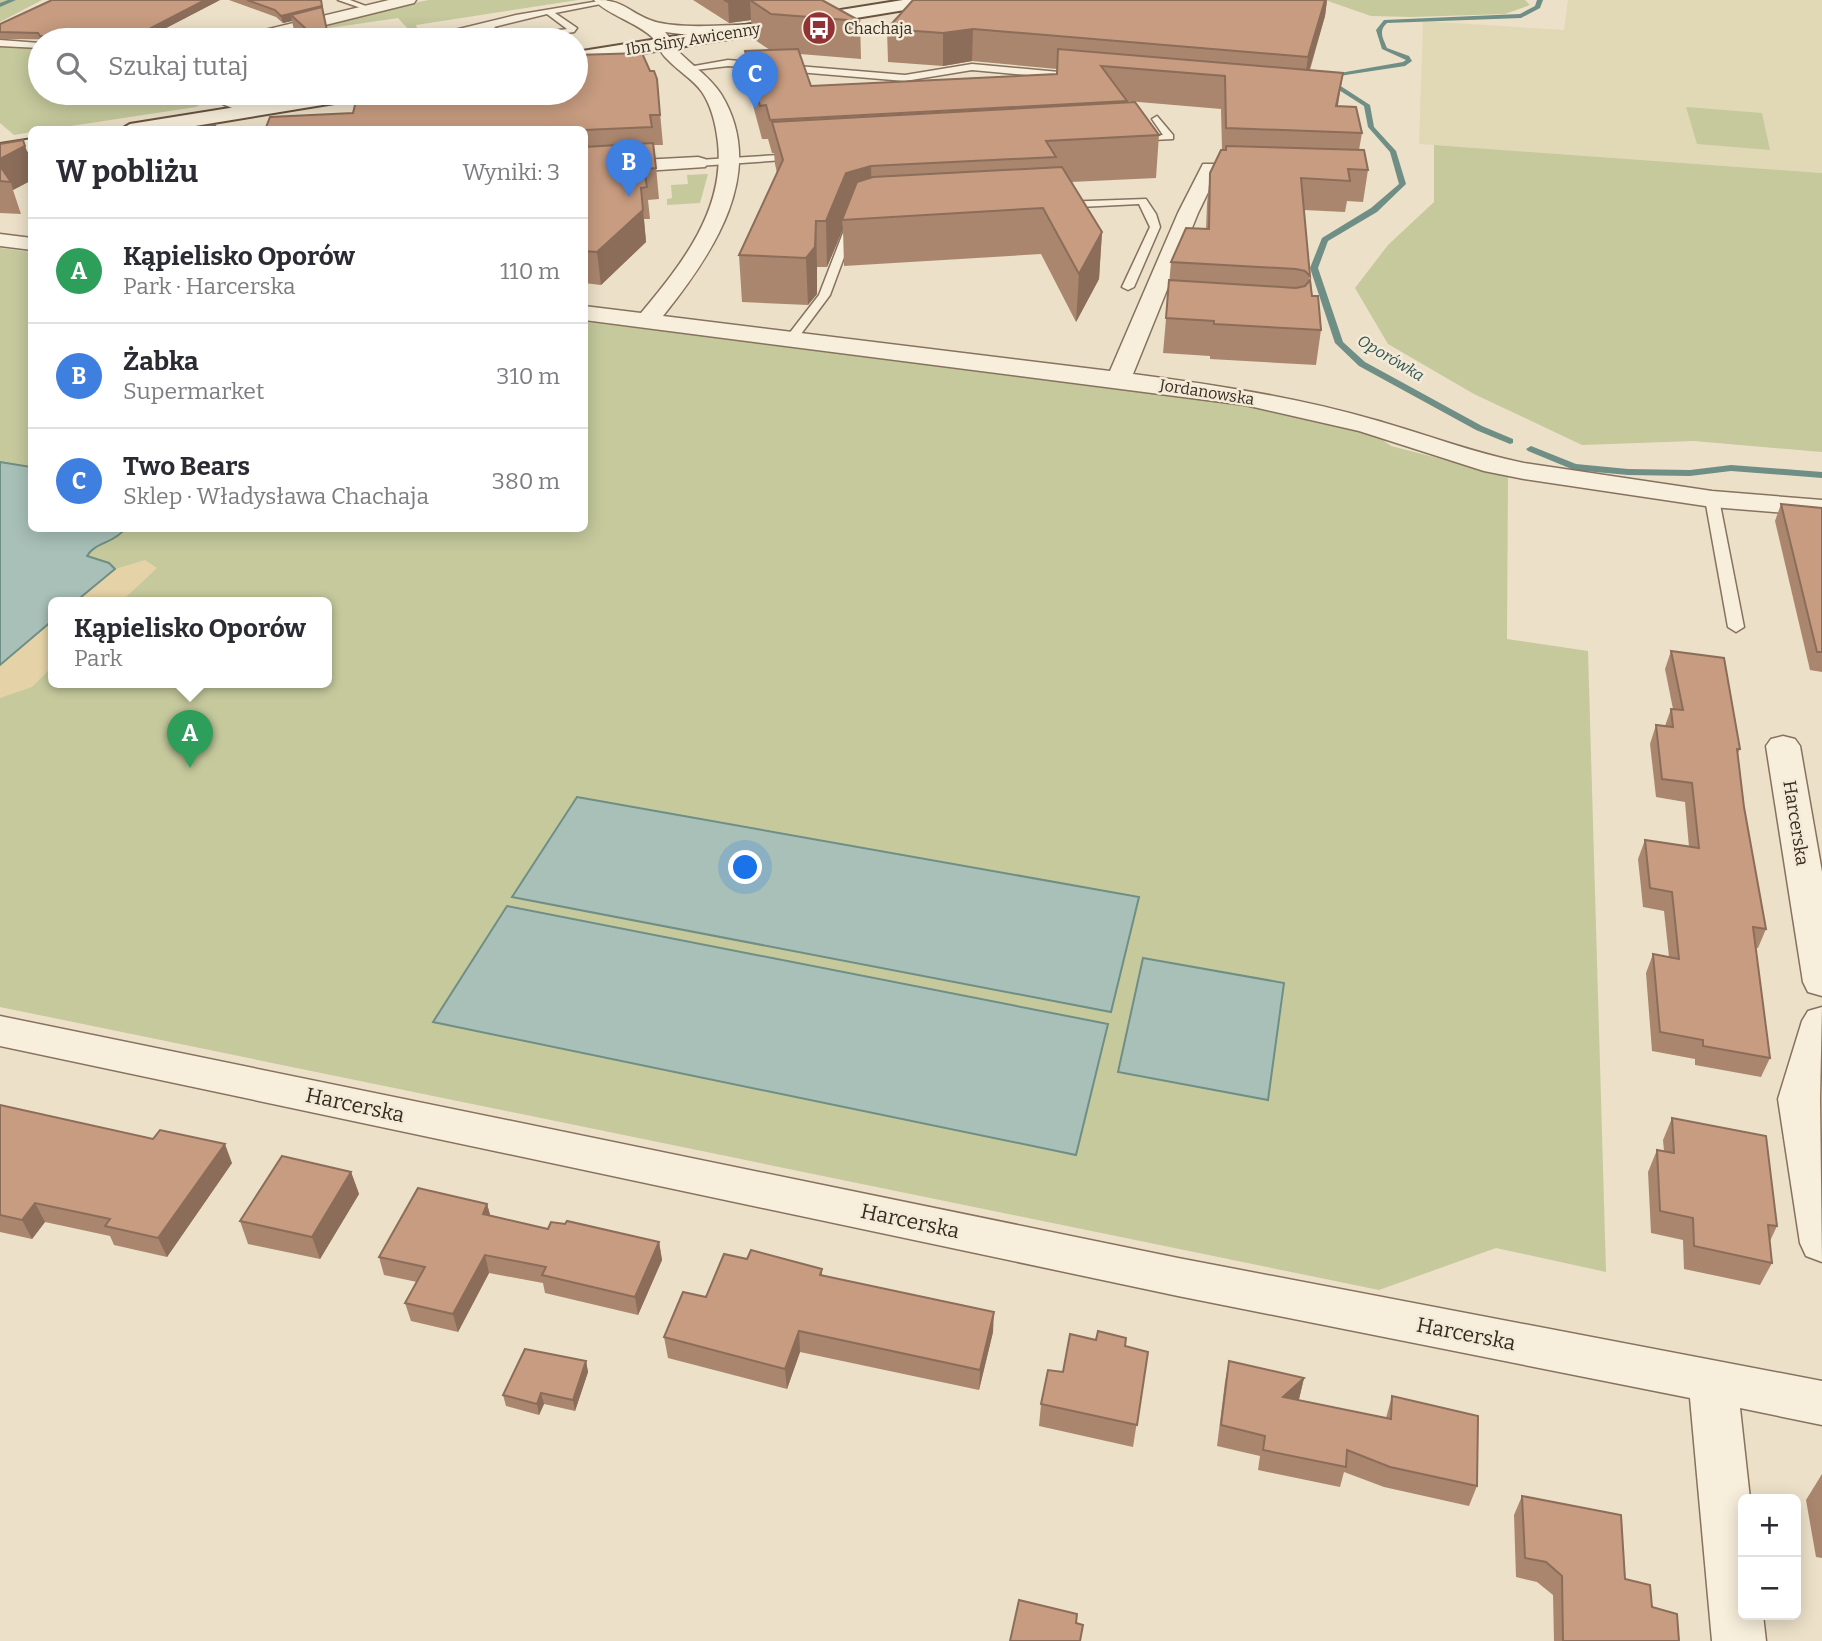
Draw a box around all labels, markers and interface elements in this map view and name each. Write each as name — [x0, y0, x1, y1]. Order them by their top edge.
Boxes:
bus stop icon: Chachaja — [800, 9, 838, 47]
street label: Ibn Siny Awicenny — [624, 19, 762, 59]
place label: Chachaja — [844, 19, 913, 38]
search box — [28, 28, 588, 105]
icon: search — [52, 48, 90, 86]
text: Szukaj tutaj — [108, 51, 249, 82]
pin: C — [732, 51, 778, 109]
pin: B — [606, 139, 652, 197]
text: W pobliżu — [56, 154, 198, 190]
text: Wyniki: 3 — [462, 158, 560, 186]
text: Kąpielisko Oporów — [123, 241, 355, 272]
text: A — [71, 257, 87, 285]
text: 110 m — [500, 257, 560, 285]
text: Park · Harcerska — [123, 272, 295, 300]
water label: Oporówka — [1354, 331, 1428, 385]
text: Żabka — [123, 346, 199, 377]
text: B — [72, 362, 86, 390]
text: 310 m — [496, 362, 560, 390]
street label: Jordanowska — [1157, 375, 1256, 409]
text: Supermarket — [123, 377, 264, 405]
text: Two Bears — [123, 451, 250, 482]
text: C — [72, 467, 86, 495]
text: 380 m — [492, 467, 560, 495]
text: Sklep · Władysława Chachaja — [123, 482, 429, 510]
popup — [48, 597, 332, 688]
text: Kąpielisko Oporów — [74, 613, 306, 644]
text: Park — [74, 644, 122, 672]
pin: A — [167, 710, 213, 768]
street label: Harcerska — [1778, 779, 1814, 867]
your location — [728, 850, 762, 884]
street label: Harcerska — [303, 1082, 407, 1128]
street label: Harcerska — [858, 1198, 962, 1244]
street label: Harcerska — [1414, 1312, 1518, 1356]
map controls — [1738, 1494, 1801, 1620]
button: + — [1738, 1494, 1801, 1557]
button: − — [1738, 1557, 1801, 1620]

